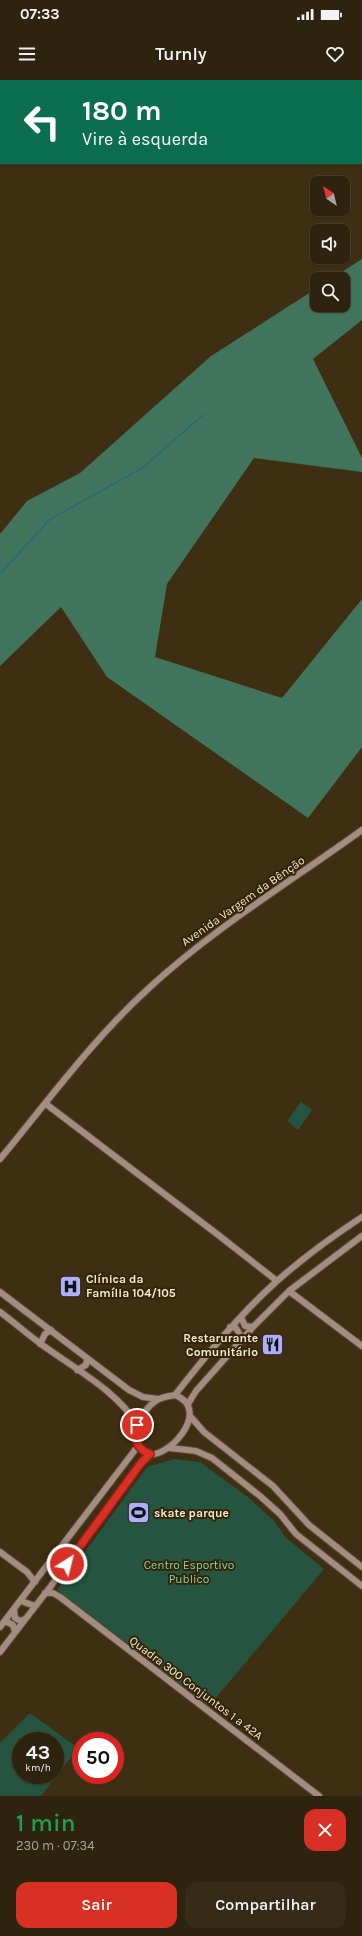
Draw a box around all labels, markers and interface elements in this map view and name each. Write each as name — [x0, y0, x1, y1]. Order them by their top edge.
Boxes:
text: 07:33 — [20, 5, 60, 23]
icon: menu — [16, 43, 38, 65]
text: Turnly — [155, 43, 207, 65]
icon: heart — [324, 43, 346, 65]
text: 180 m — [82, 94, 161, 127]
icon: left — [16, 96, 68, 148]
text: Vire à esquerda — [82, 128, 208, 150]
north arrow — [310, 176, 350, 216]
map controls — [310, 176, 350, 312]
button: sound — [310, 224, 350, 264]
button: search — [310, 272, 350, 312]
street label: Avenida Vargem da Bênção — [179, 853, 307, 949]
place label: Clínica da Família 104/105 — [86, 1272, 176, 1300]
hospital icon: Clínica da Família 104/105 — [58, 1273, 84, 1299]
place label: Restarurante Comunitário — [183, 1331, 258, 1359]
restaurant icon: Restarurante Comunitário — [260, 1332, 286, 1358]
pin — [120, 1408, 154, 1442]
icon: arrive — [126, 1414, 148, 1436]
sports icon: skate parque — [126, 1500, 152, 1526]
place label: skate parque — [154, 1506, 229, 1520]
position arrow — [46, 1543, 88, 1585]
park label: Centro Esportivo Publico — [144, 1558, 234, 1586]
street label: Quadra 300 Conjuntos 1 a 42A — [127, 1633, 265, 1743]
speed limit sign: 50 — [72, 1732, 124, 1784]
text: 43 — [26, 1741, 50, 1764]
text: km/h — [25, 1762, 51, 1774]
text: 1 min — [16, 1809, 76, 1837]
button: close — [304, 1809, 346, 1851]
text: 230 m · 07:34 — [16, 1838, 94, 1853]
button: Sair — [16, 1882, 177, 1928]
button: Compartilhar — [185, 1882, 346, 1928]

